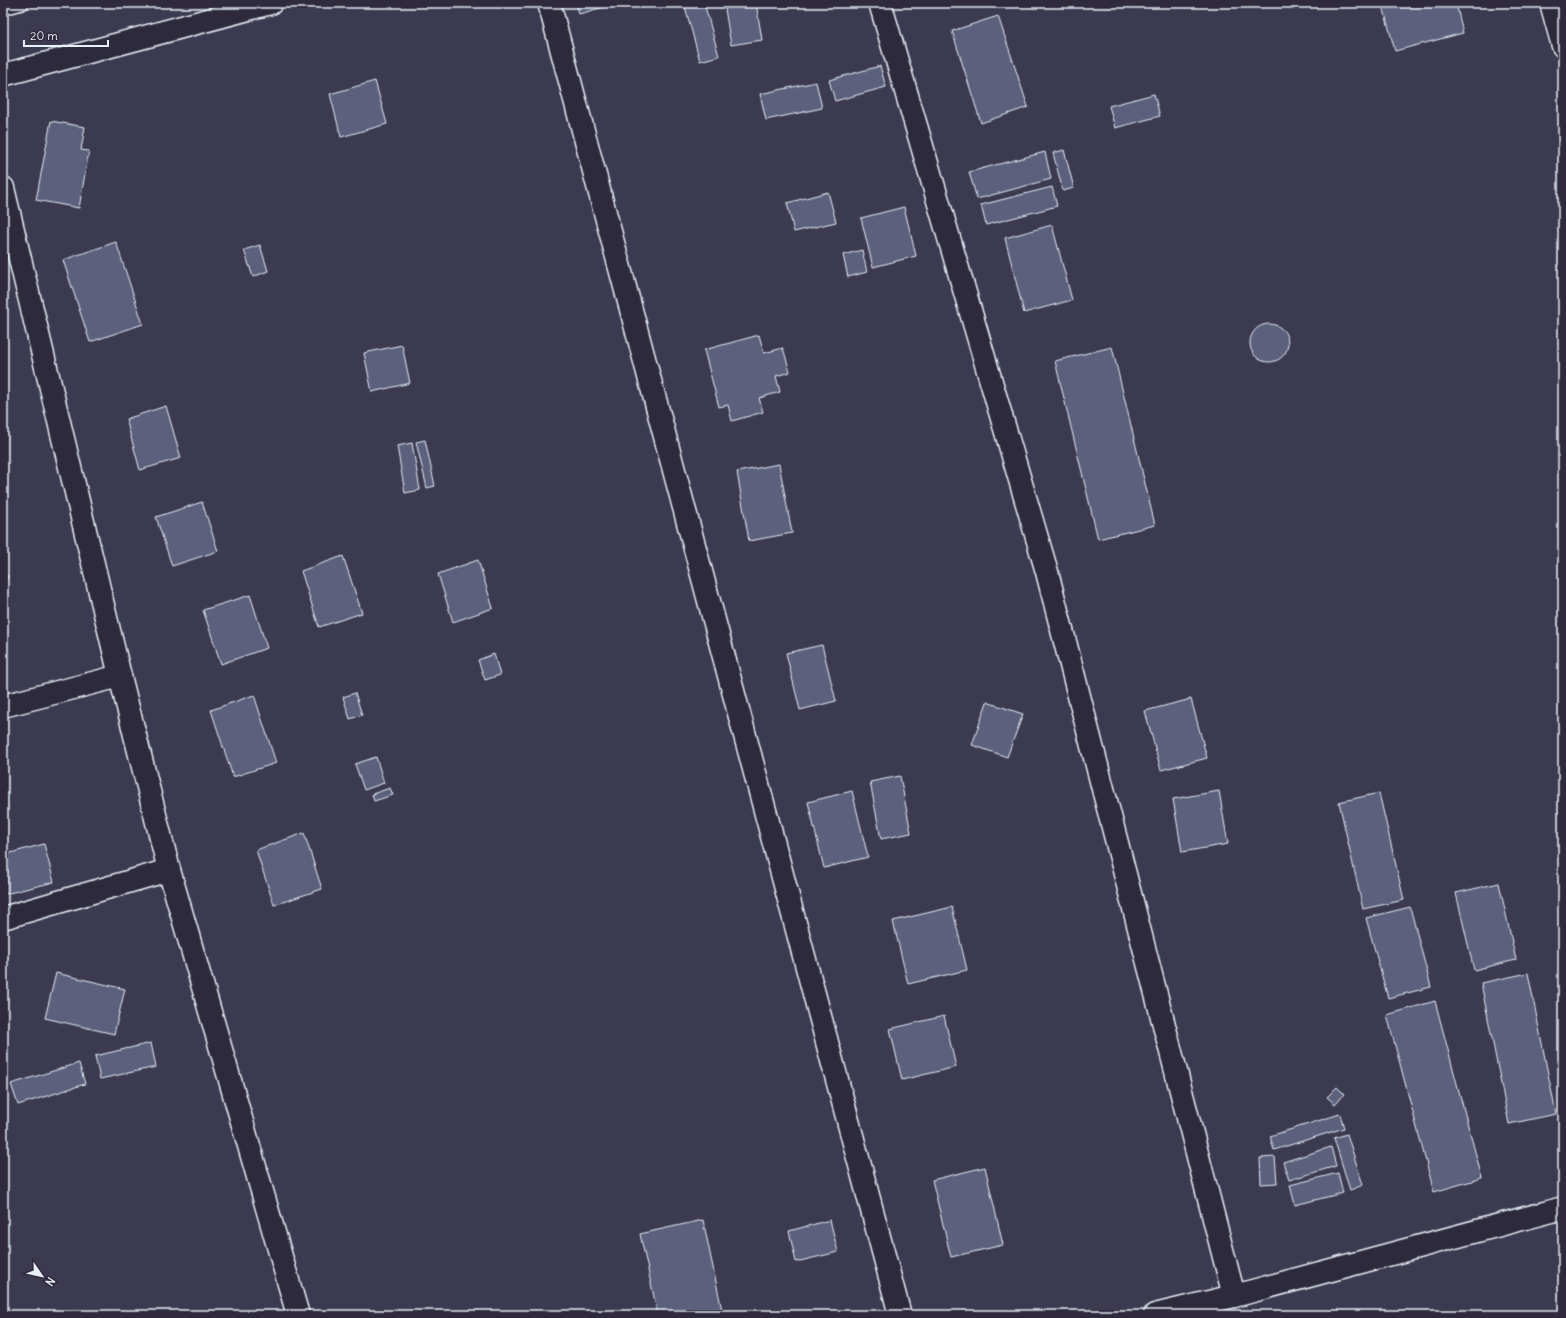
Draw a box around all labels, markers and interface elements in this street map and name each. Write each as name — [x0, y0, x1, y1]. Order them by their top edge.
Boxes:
scale bar — [24, 22, 108, 48]
text: 20 m — [30, 28, 58, 43]
north arrow — [22, 1256, 62, 1296]
text: N — [42, 1275, 58, 1289]

